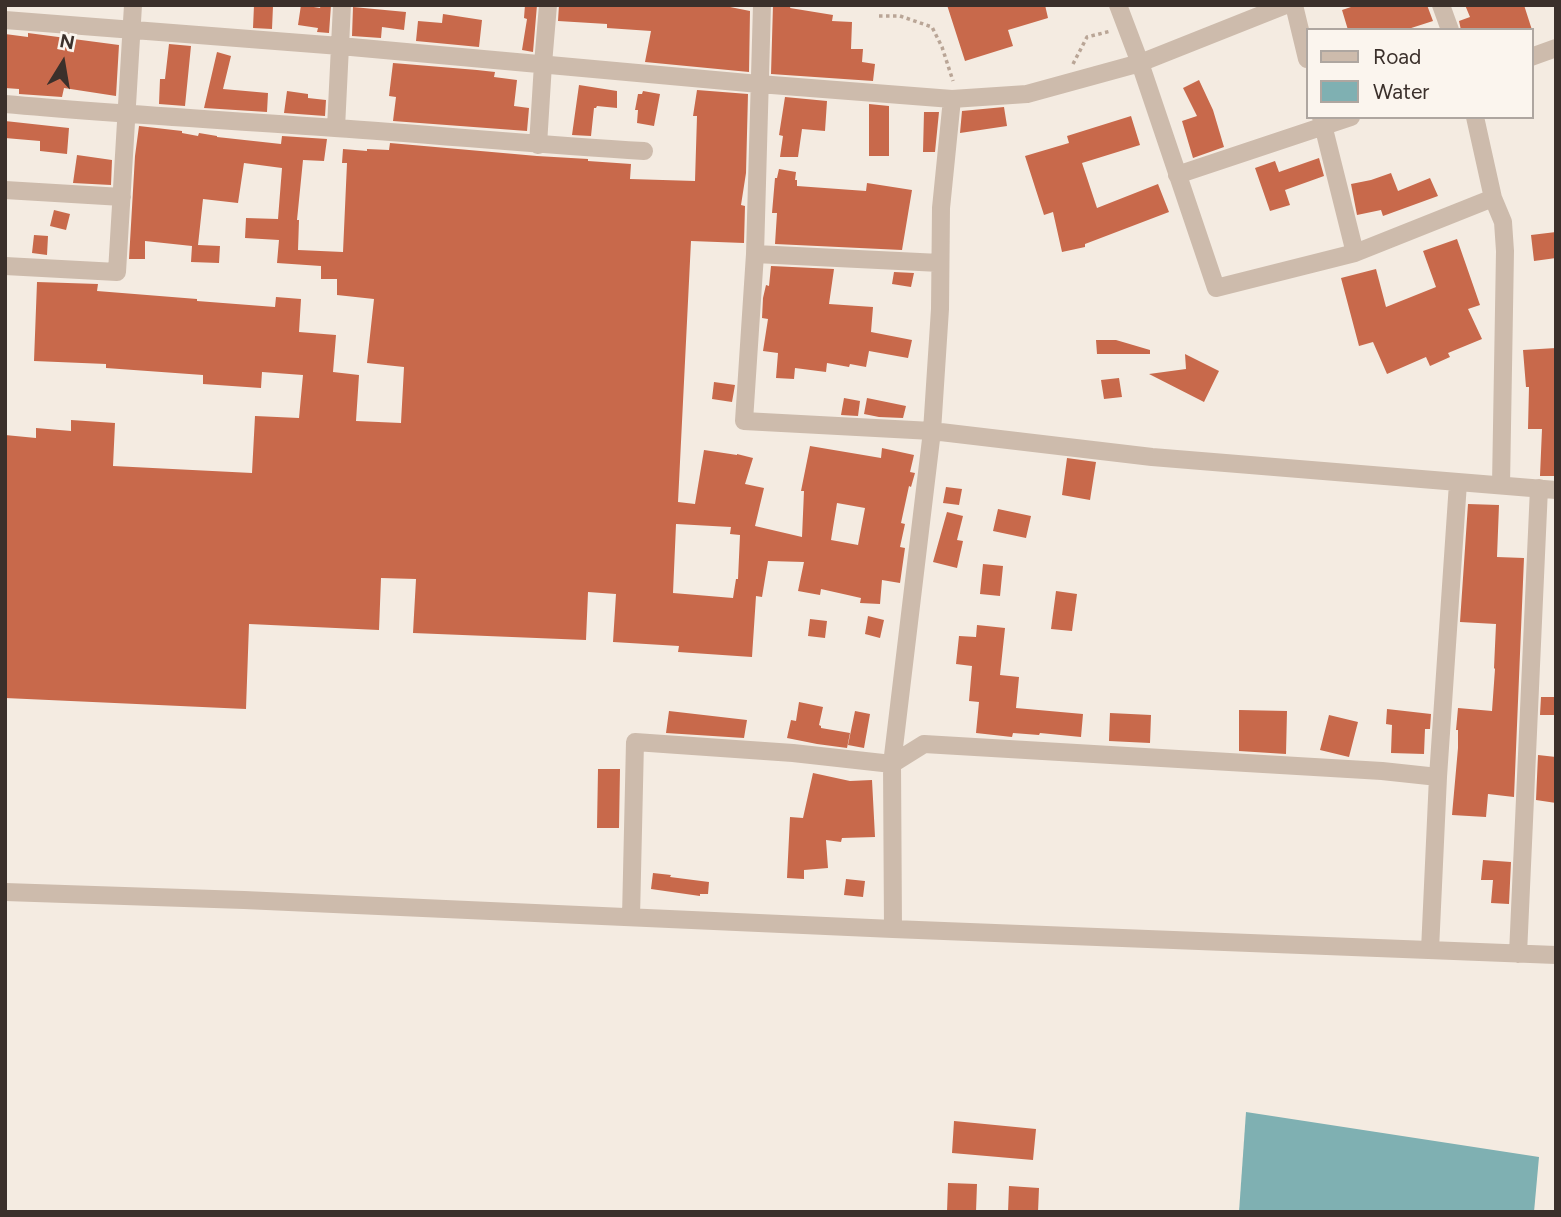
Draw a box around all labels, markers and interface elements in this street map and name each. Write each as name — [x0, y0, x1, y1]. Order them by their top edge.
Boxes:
north arrow — [28, 28, 98, 98]
legend — [1306, 28, 1533, 119]
text: N — [58, 29, 77, 55]
text: Road — [1373, 44, 1421, 69]
text: Water — [1373, 79, 1429, 104]

